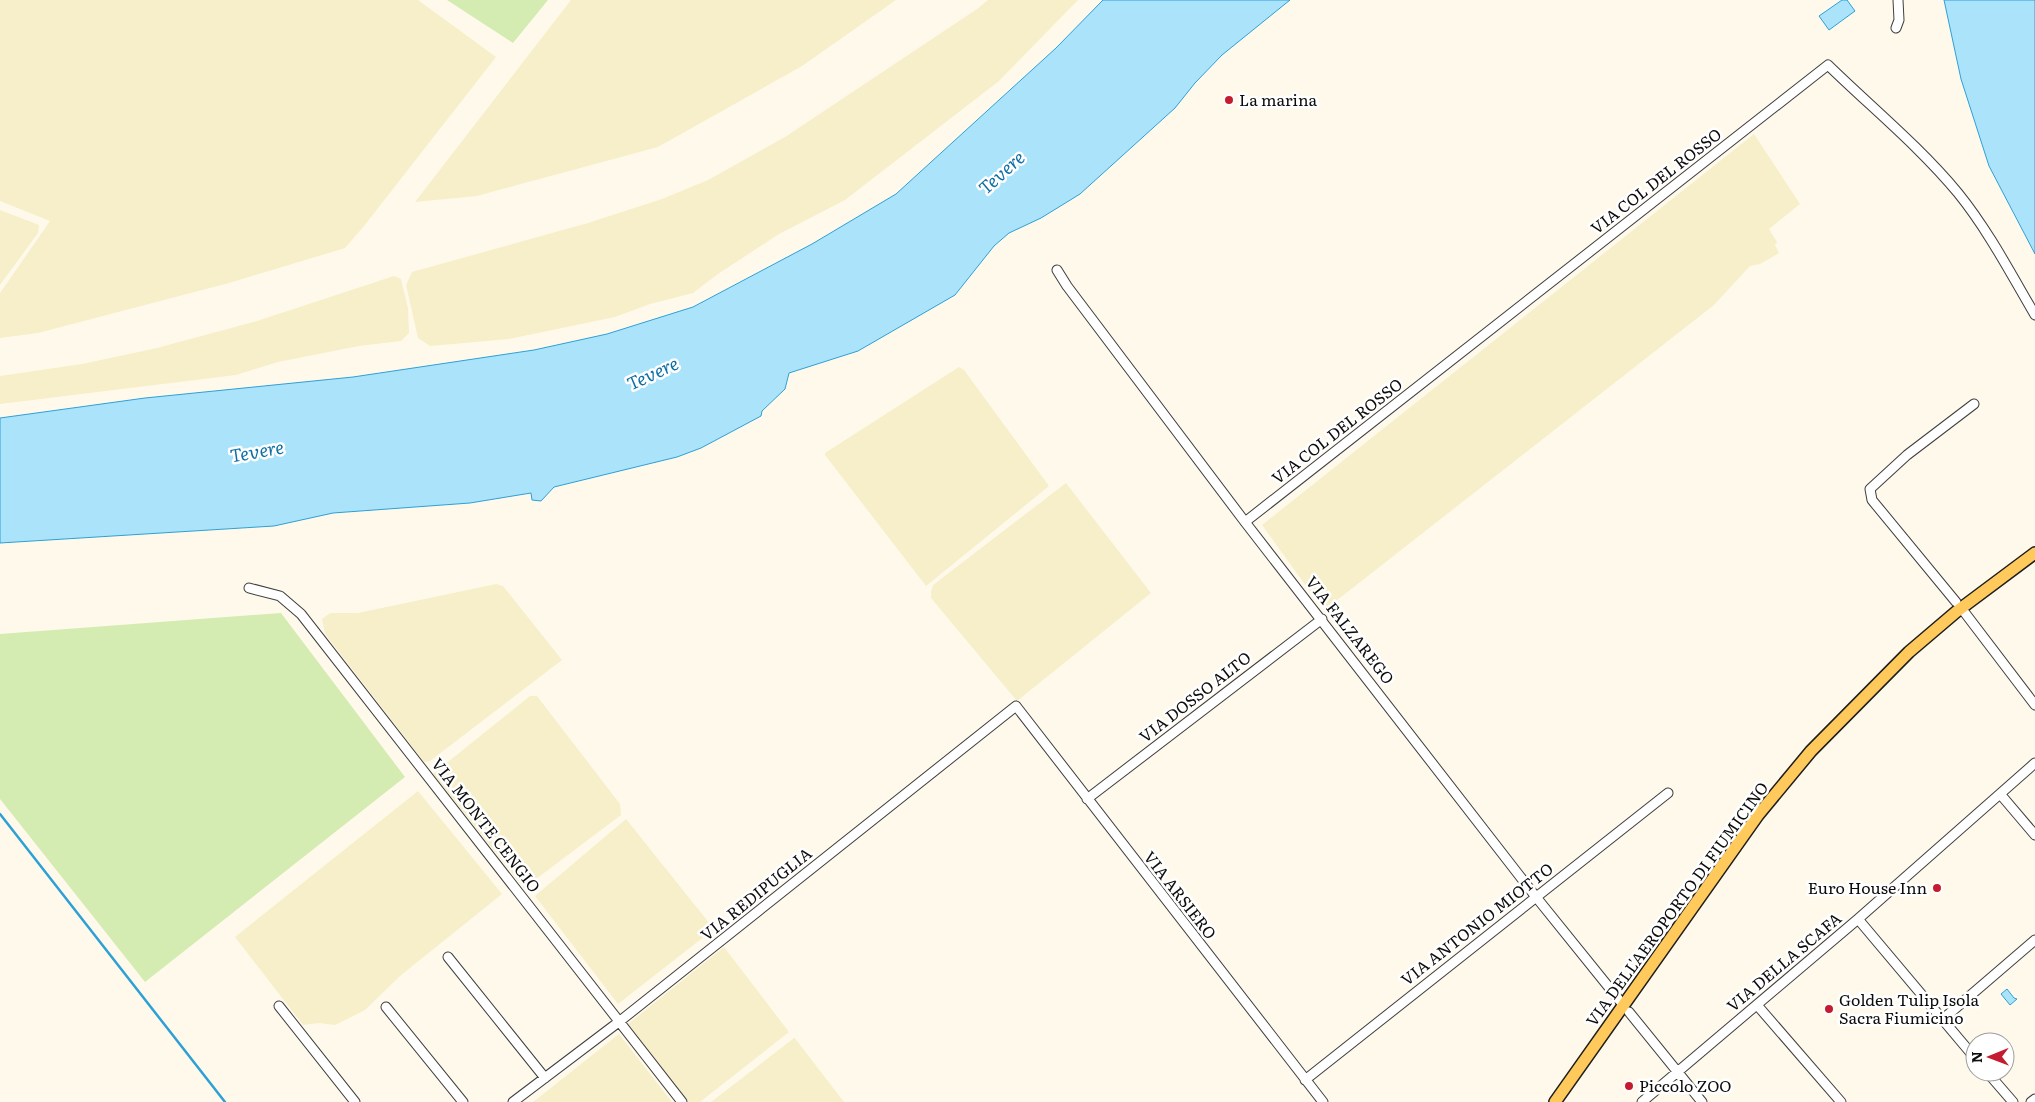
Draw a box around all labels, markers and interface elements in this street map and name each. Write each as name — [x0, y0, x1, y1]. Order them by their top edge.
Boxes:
place label: La marina — [1239, 87, 1317, 111]
marker: La marina — [1223, 94, 1235, 106]
street label: VIA COL DEL ROSSO — [1585, 121, 1726, 239]
water label: Tevere — [972, 144, 1030, 200]
water label: Tevere — [622, 349, 683, 396]
street label: VIA COL DEL ROSSO — [1266, 371, 1407, 489]
water label: Tevere — [228, 433, 286, 469]
street label: VIA FALZAREGO — [1301, 570, 1401, 689]
street label: VIA DOSSO ALTO — [1133, 645, 1255, 748]
street label: VIA MONTE CENGIO — [427, 752, 547, 897]
street label: VIA DELL'AEROPORTO DI FIUMICINO — [1579, 776, 1773, 1031]
street label: VIA REDIPUGLIA — [695, 841, 816, 946]
street label: VIA ARSIERO — [1139, 845, 1223, 944]
street label: VIA ANTONIO MIOTTO — [1395, 856, 1558, 990]
place label: Euro House Inn — [1808, 875, 1927, 899]
marker: Euro House Inn — [1931, 882, 1943, 894]
street label: VIA DELLA SCAFA — [1721, 906, 1846, 1017]
place label: Golden Tulip Isola Sacra Fiumicino — [1839, 987, 1980, 1029]
marker: Golden Tulip Isola Sacra Fiumicino — [1823, 1003, 1835, 1015]
north arrow — [1965, 1032, 2015, 1082]
text: N — [1966, 1051, 1986, 1063]
place label: Piccolo ZOO — [1639, 1073, 1732, 1097]
marker: Piccolo ZOO — [1623, 1080, 1635, 1092]

